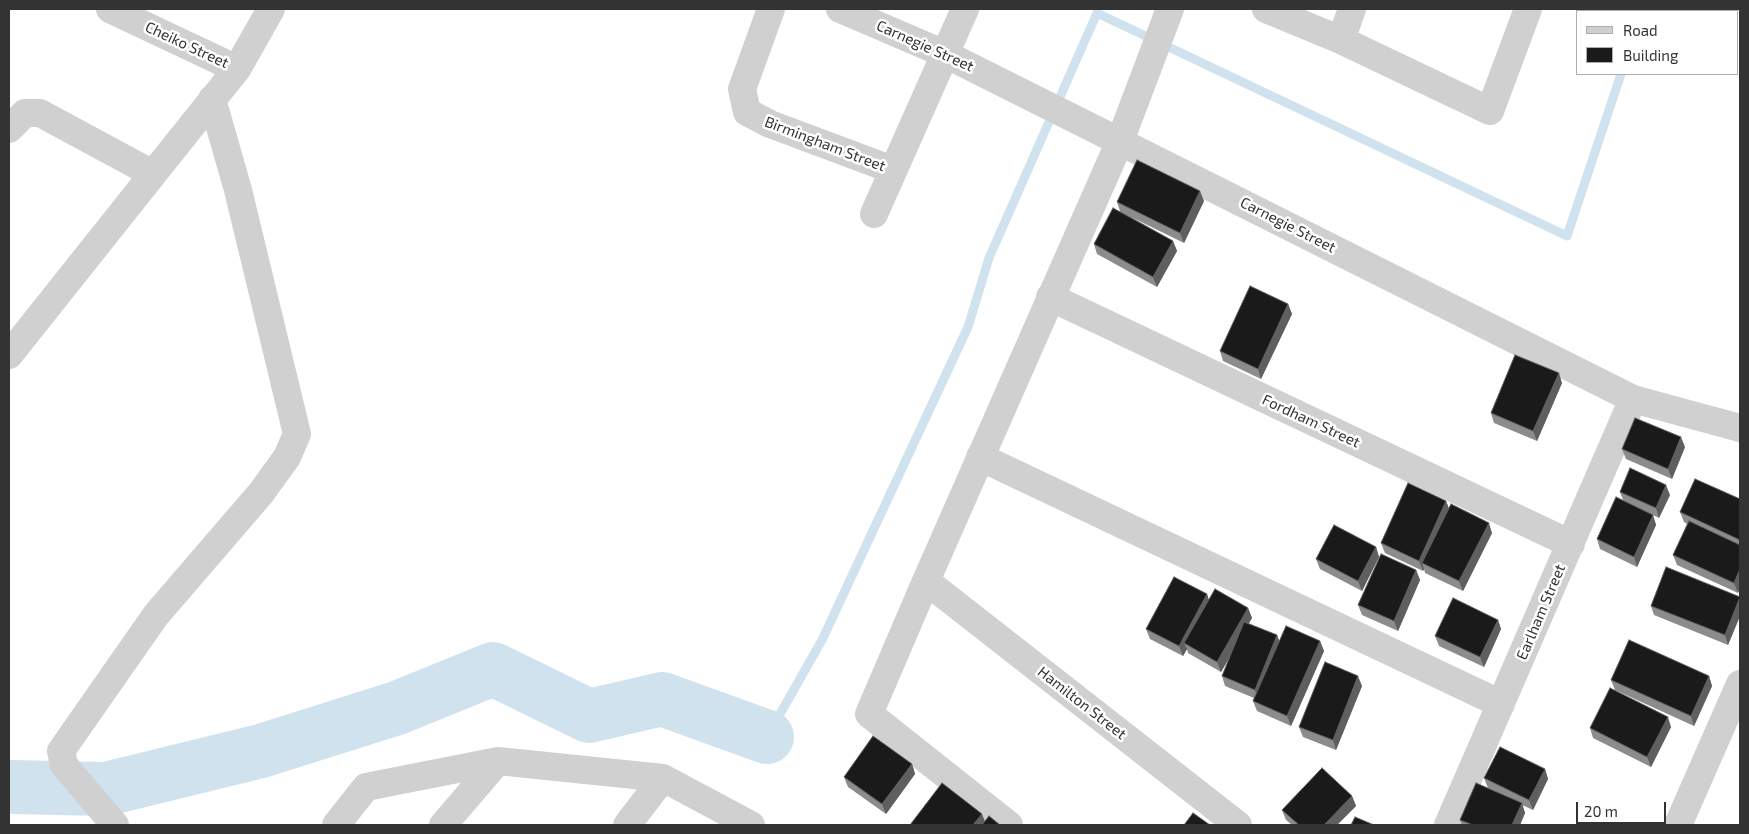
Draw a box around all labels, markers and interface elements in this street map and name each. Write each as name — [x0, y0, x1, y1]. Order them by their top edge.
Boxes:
legend — [1576, 10, 1739, 75]
street label: Carnegie Street — [873, 16, 977, 76]
street label: Cheiko Street — [142, 18, 232, 72]
text: Road — [1623, 21, 1658, 39]
text: Building — [1623, 46, 1678, 64]
street label: Birmingham Street — [762, 113, 888, 175]
street label: Carnegie Street — [1237, 193, 1339, 257]
street label: Fordham Street — [1259, 390, 1363, 452]
street label: Earlham Street — [1513, 561, 1569, 663]
street label: Hamilton Street — [1034, 663, 1130, 743]
scale bar — [1579, 792, 1669, 824]
text: 20 m — [1584, 802, 1618, 820]

